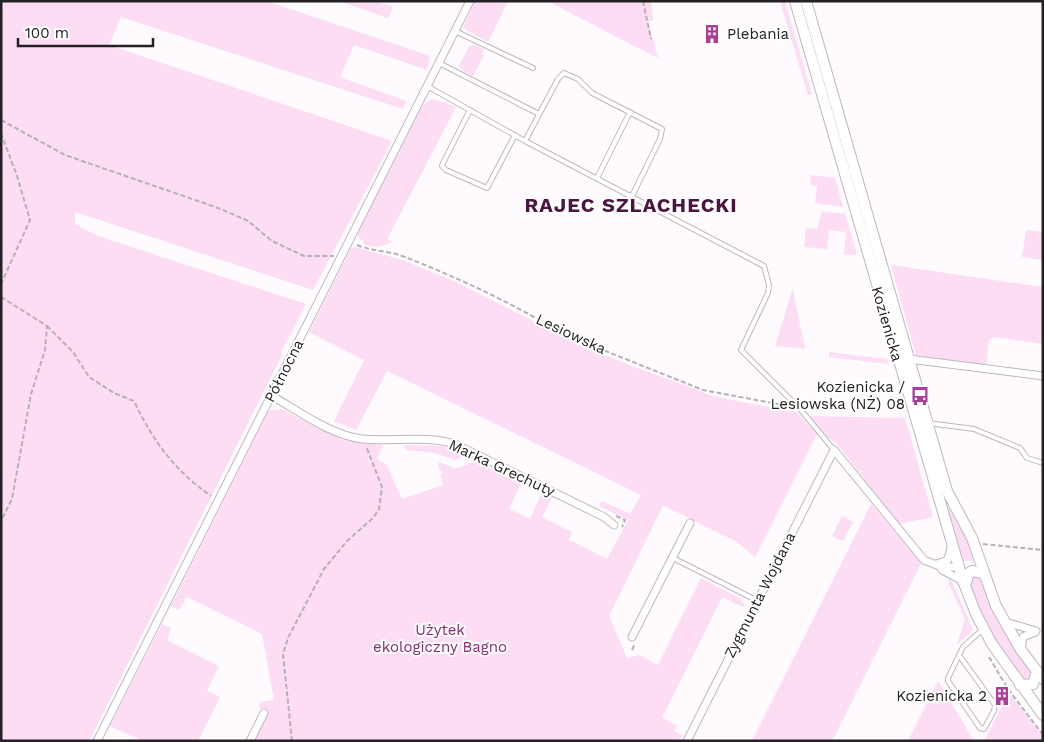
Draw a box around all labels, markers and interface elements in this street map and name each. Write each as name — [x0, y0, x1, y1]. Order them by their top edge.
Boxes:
scale bar — [18, 15, 152, 47]
building icon: Plebania — [701, 23, 723, 45]
text: 100 m — [25, 24, 69, 42]
place label: Plebania — [727, 25, 790, 43]
district label: RAJEC SZLACHECKI — [525, 193, 738, 217]
street label: Kozienicka — [868, 284, 906, 364]
street label: Lesiowska — [533, 310, 609, 358]
street label: Północna — [261, 336, 308, 405]
place label: Kozienicka / Lesiowska (NŻ) 08 — [771, 378, 905, 413]
bus stop icon: Kozienicka / Lesiowska (NŻ) 08 — [909, 385, 931, 407]
street label: Marka Grechuty — [446, 435, 558, 501]
street label: Zygmunta Wojdana — [720, 529, 800, 661]
park label: Użytek ekologiczny Bagno — [373, 621, 507, 656]
building icon: Kozienicka 2 — [991, 685, 1013, 707]
place label: Kozienicka 2 — [896, 687, 987, 705]

